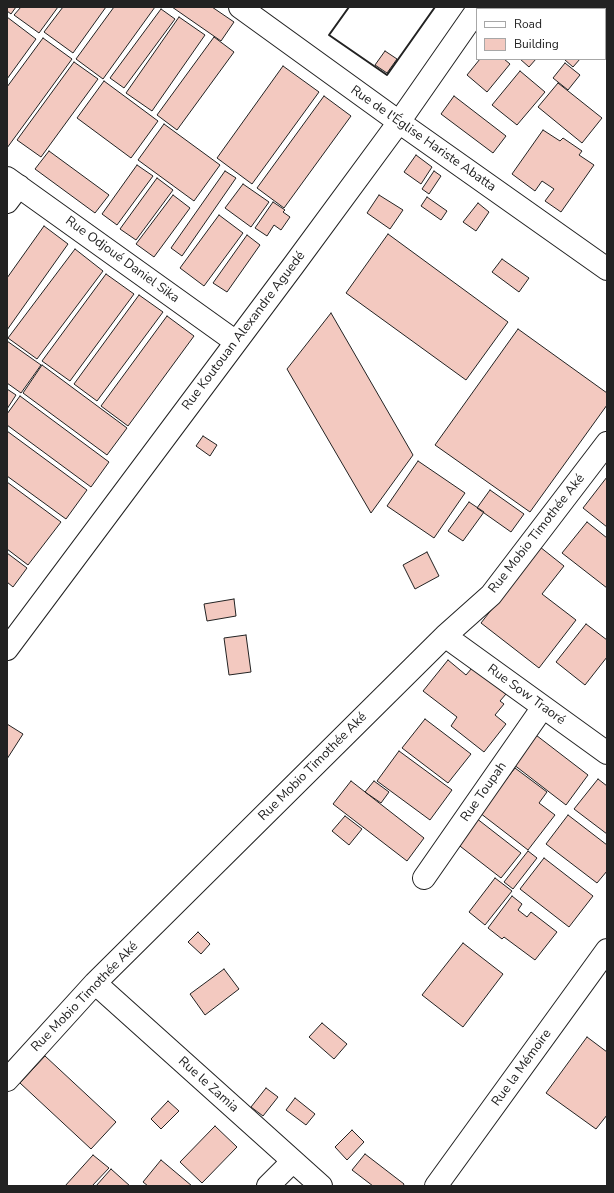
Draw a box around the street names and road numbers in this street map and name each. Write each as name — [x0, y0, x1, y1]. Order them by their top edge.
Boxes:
street label: Rue de l'Église Hariste Abatta — [347, 83, 499, 195]
street label: Rue Odjoué Daniel Sika — [62, 213, 182, 307]
street label: Rue Koutouan Alexandre Aguedé — [179, 249, 309, 413]
street label: Rue Mobio Timothée Aké — [486, 471, 588, 597]
street label: Rue Sow Traoré — [484, 661, 568, 729]
street label: Rue Mobio Timothée Aké — [256, 710, 370, 824]
street label: Rue Toupah — [458, 759, 510, 825]
street label: Rue Mobio Timothée Aké — [28, 939, 142, 1055]
street label: Rue la Mémoire — [489, 1027, 555, 1109]
street label: Rue le Zamia — [175, 1054, 241, 1116]

